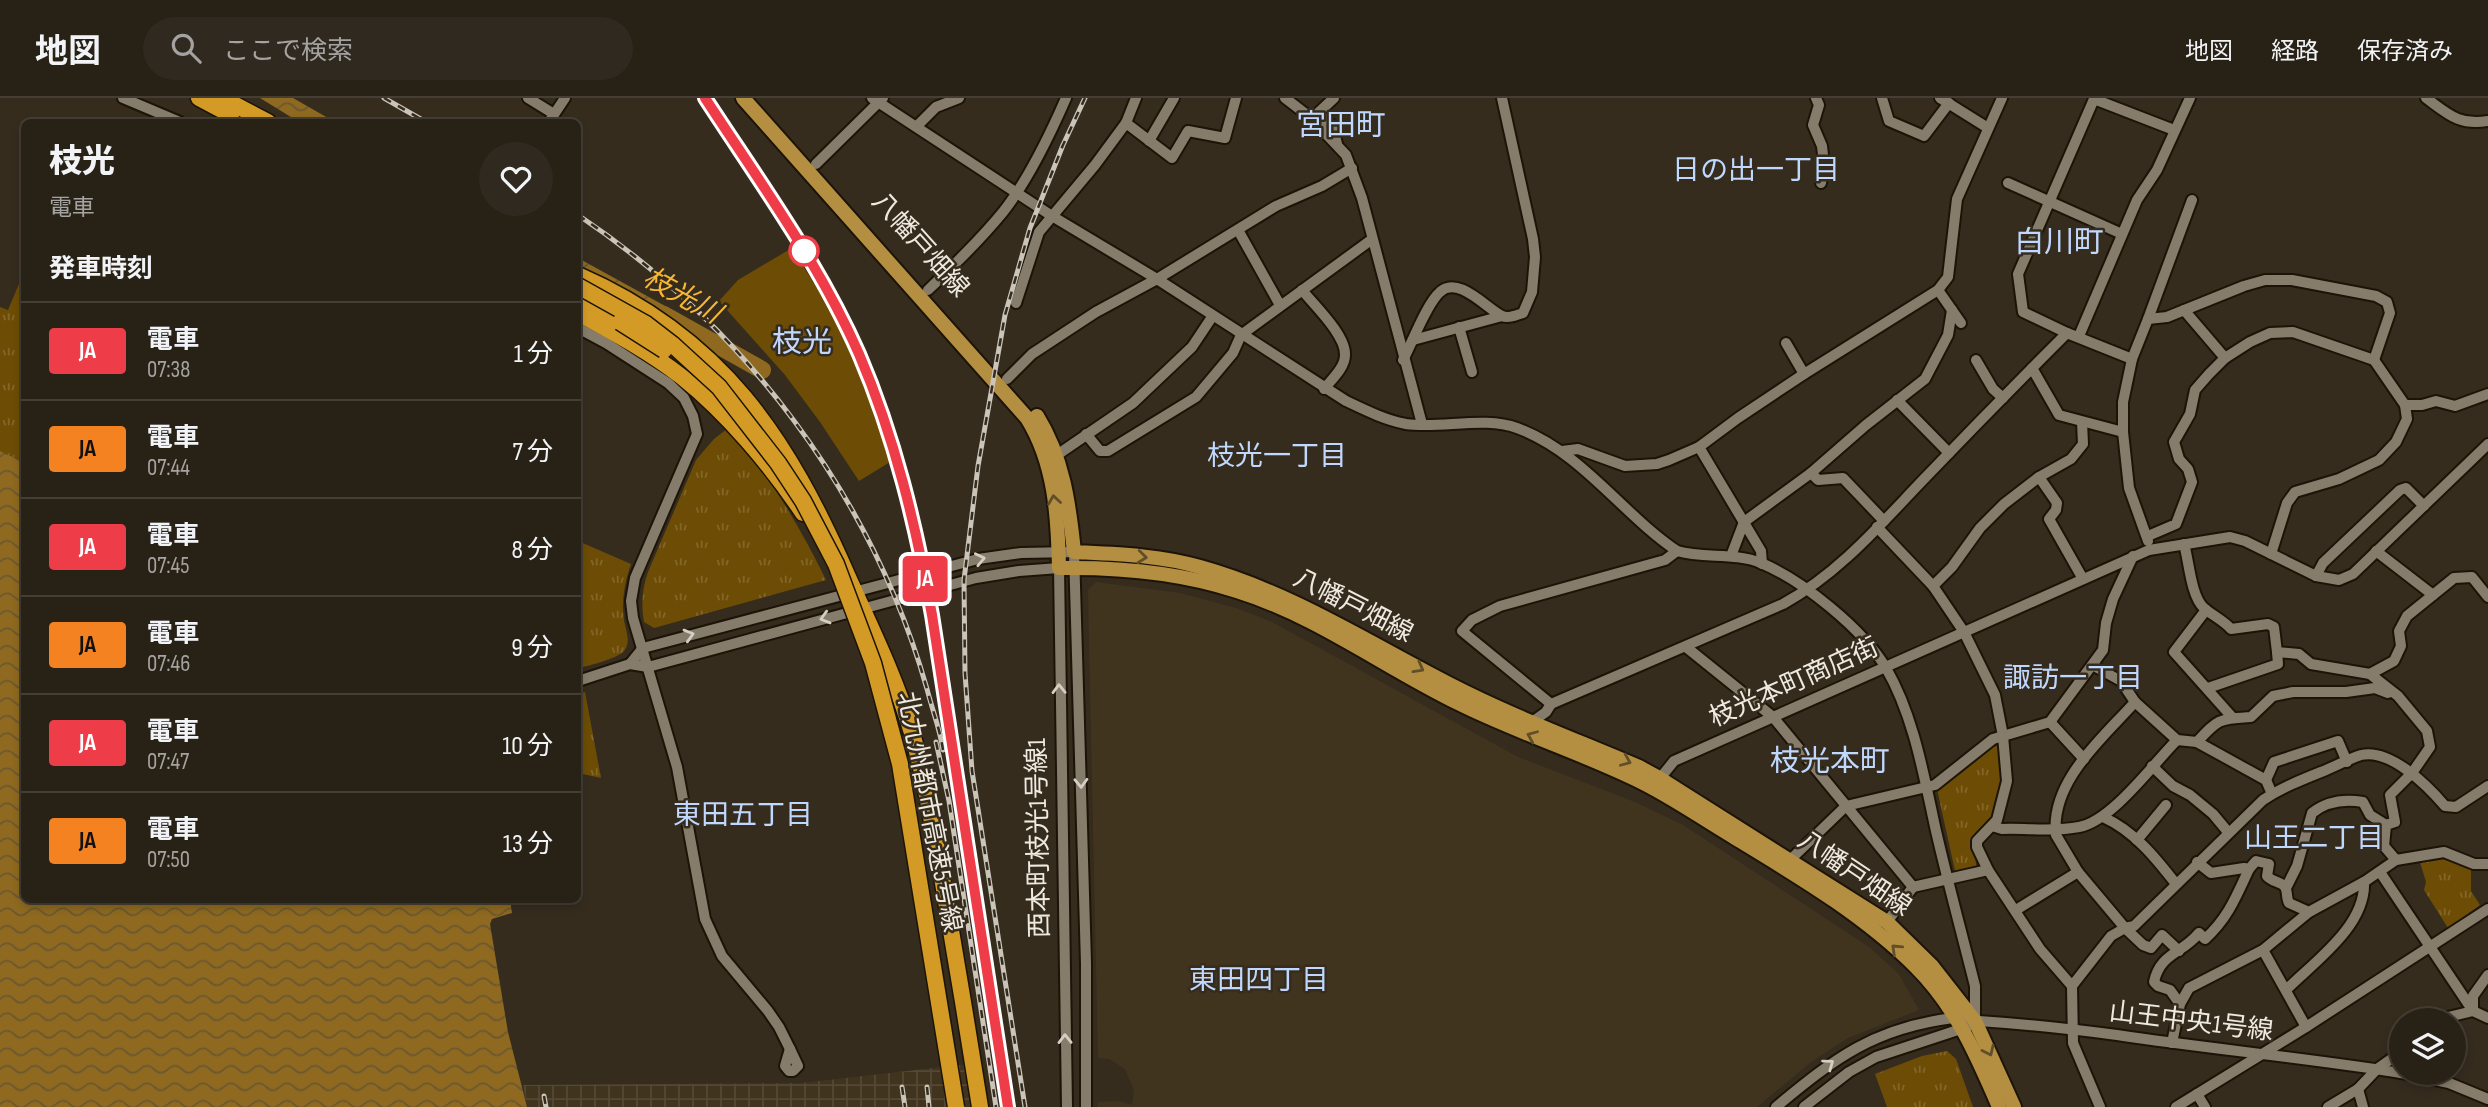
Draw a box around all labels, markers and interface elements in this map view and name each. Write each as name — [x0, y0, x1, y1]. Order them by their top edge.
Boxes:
search box — [143, 17, 633, 80]
icon: search — [167, 29, 205, 67]
text: 地図 — [35, 32, 101, 72]
text: ここで検索 — [223, 36, 353, 67]
text: 地図 — [2185, 37, 2233, 66]
text: 経路 — [2271, 37, 2319, 66]
text: 保存済み — [2357, 37, 2453, 66]
district label: 宮田町 — [1296, 108, 1386, 144]
text: 枝光 — [49, 142, 115, 182]
button: heart — [479, 142, 553, 216]
district label: 日の出一丁目 — [1672, 154, 1840, 187]
street label: 八幡戸畑線 — [865, 186, 975, 304]
text: 電車 — [49, 194, 95, 222]
district label: 白川町 — [2014, 225, 2104, 261]
unlabelled marker — [789, 236, 819, 266]
text: 発車時刻 — [49, 254, 153, 285]
water label: 枝光川 — [637, 261, 729, 332]
text: 電車 — [147, 325, 199, 356]
district label: 枝光 — [772, 325, 832, 361]
text: JA — [79, 336, 96, 365]
text: 1 分 — [514, 339, 553, 370]
text: 07:38 — [147, 356, 190, 384]
text: 電車 — [147, 423, 199, 454]
text: JA — [79, 434, 96, 463]
text: 7 分 — [512, 437, 553, 468]
district label: 枝光一丁目 — [1207, 440, 1347, 473]
text: 07:44 — [147, 454, 190, 482]
one-way arrow — [1047, 494, 1062, 505]
text: 電車 — [147, 521, 199, 552]
text: JA — [79, 532, 96, 561]
text: 8 分 — [511, 535, 553, 566]
one-way arrow — [1136, 549, 1147, 564]
text: 07:45 — [147, 552, 190, 580]
one-way arrow — [974, 553, 986, 568]
line badge: JA — [894, 556, 956, 602]
street label: 八幡戸畑線 — [1288, 563, 1418, 649]
text: JA — [917, 564, 933, 593]
one-way arrow — [819, 610, 831, 624]
text: 電車 — [147, 619, 199, 650]
one-way arrow — [683, 629, 695, 644]
text: JA — [79, 630, 96, 659]
street label: 枝光本町商店街 — [1705, 632, 1883, 734]
text: 9 分 — [511, 633, 553, 664]
text: 07:46 — [147, 650, 190, 678]
one-way arrow — [1412, 660, 1424, 673]
district label: 諏訪一丁目 — [2003, 662, 2143, 695]
one-way arrow — [1051, 683, 1067, 694]
street label: 北九州都市高速5号線 — [890, 689, 968, 935]
text: 電車 — [147, 717, 199, 748]
text: JA — [79, 728, 96, 757]
text: 10 分 — [502, 731, 553, 762]
one-way arrow — [1527, 731, 1539, 745]
street label: 西本町枝光1号線1 — [1022, 738, 1056, 938]
district label: 枝光本町 — [1770, 744, 1890, 780]
text: 07:47 — [147, 748, 189, 776]
one-way arrow — [1619, 753, 1631, 767]
one-way arrow — [1073, 778, 1089, 788]
district label: 東田五丁目 — [673, 799, 813, 832]
text: 電車 — [147, 815, 199, 846]
district label: 山王二丁目 — [2244, 822, 2384, 855]
street label: 八幡戸畑線 — [1791, 825, 1917, 923]
text: JA — [79, 826, 96, 855]
text: 13 分 — [503, 829, 553, 860]
text: 07:50 — [147, 846, 190, 874]
one-way arrow — [1891, 945, 1904, 957]
district label: 東田四丁目 — [1189, 964, 1329, 997]
street label: 山王中央1号線 — [2107, 997, 2275, 1047]
map controls — [2389, 1008, 2466, 1085]
button: layers — [2389, 1008, 2466, 1085]
one-way arrow — [1057, 1033, 1073, 1044]
one-way arrow — [1981, 1044, 1995, 1056]
one-way arrow — [1821, 1060, 1834, 1072]

